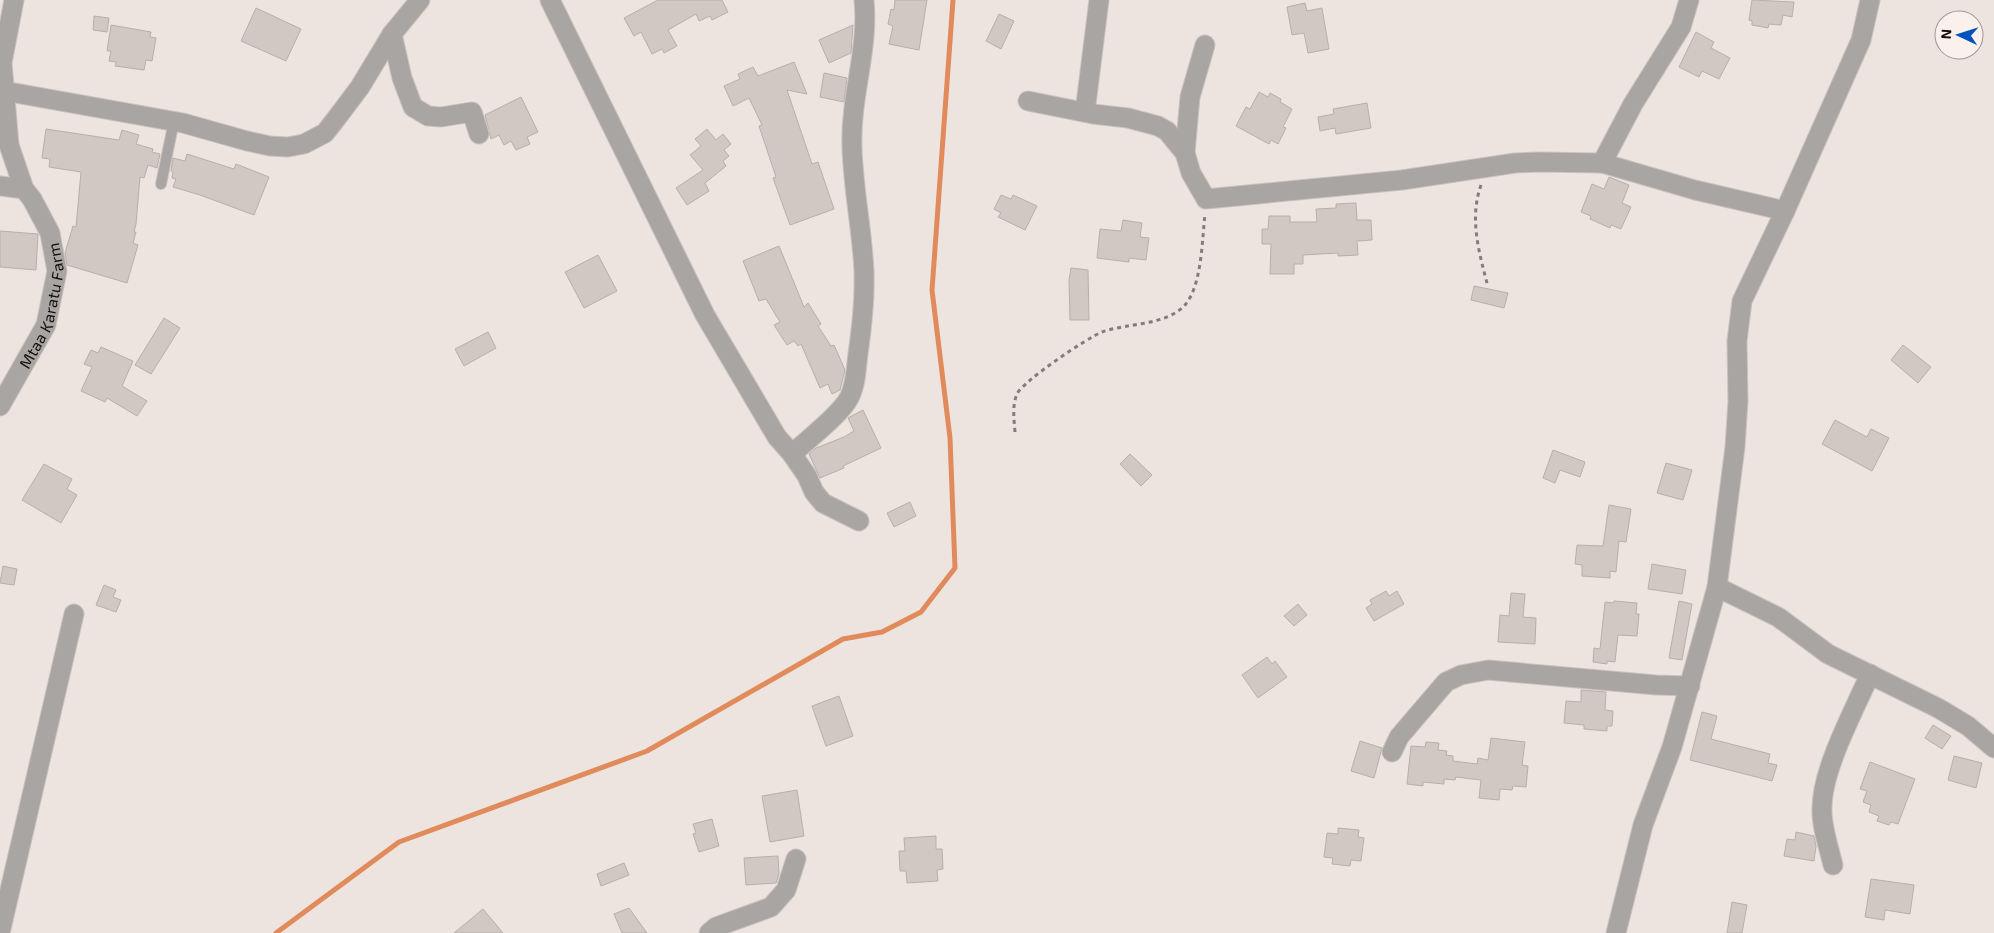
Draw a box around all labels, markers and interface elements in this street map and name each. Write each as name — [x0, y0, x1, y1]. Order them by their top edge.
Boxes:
north arrow — [1934, 10, 1984, 60]
text: N — [1937, 28, 1954, 40]
street label: Mtaa Karatu Farm — [14, 241, 67, 371]

